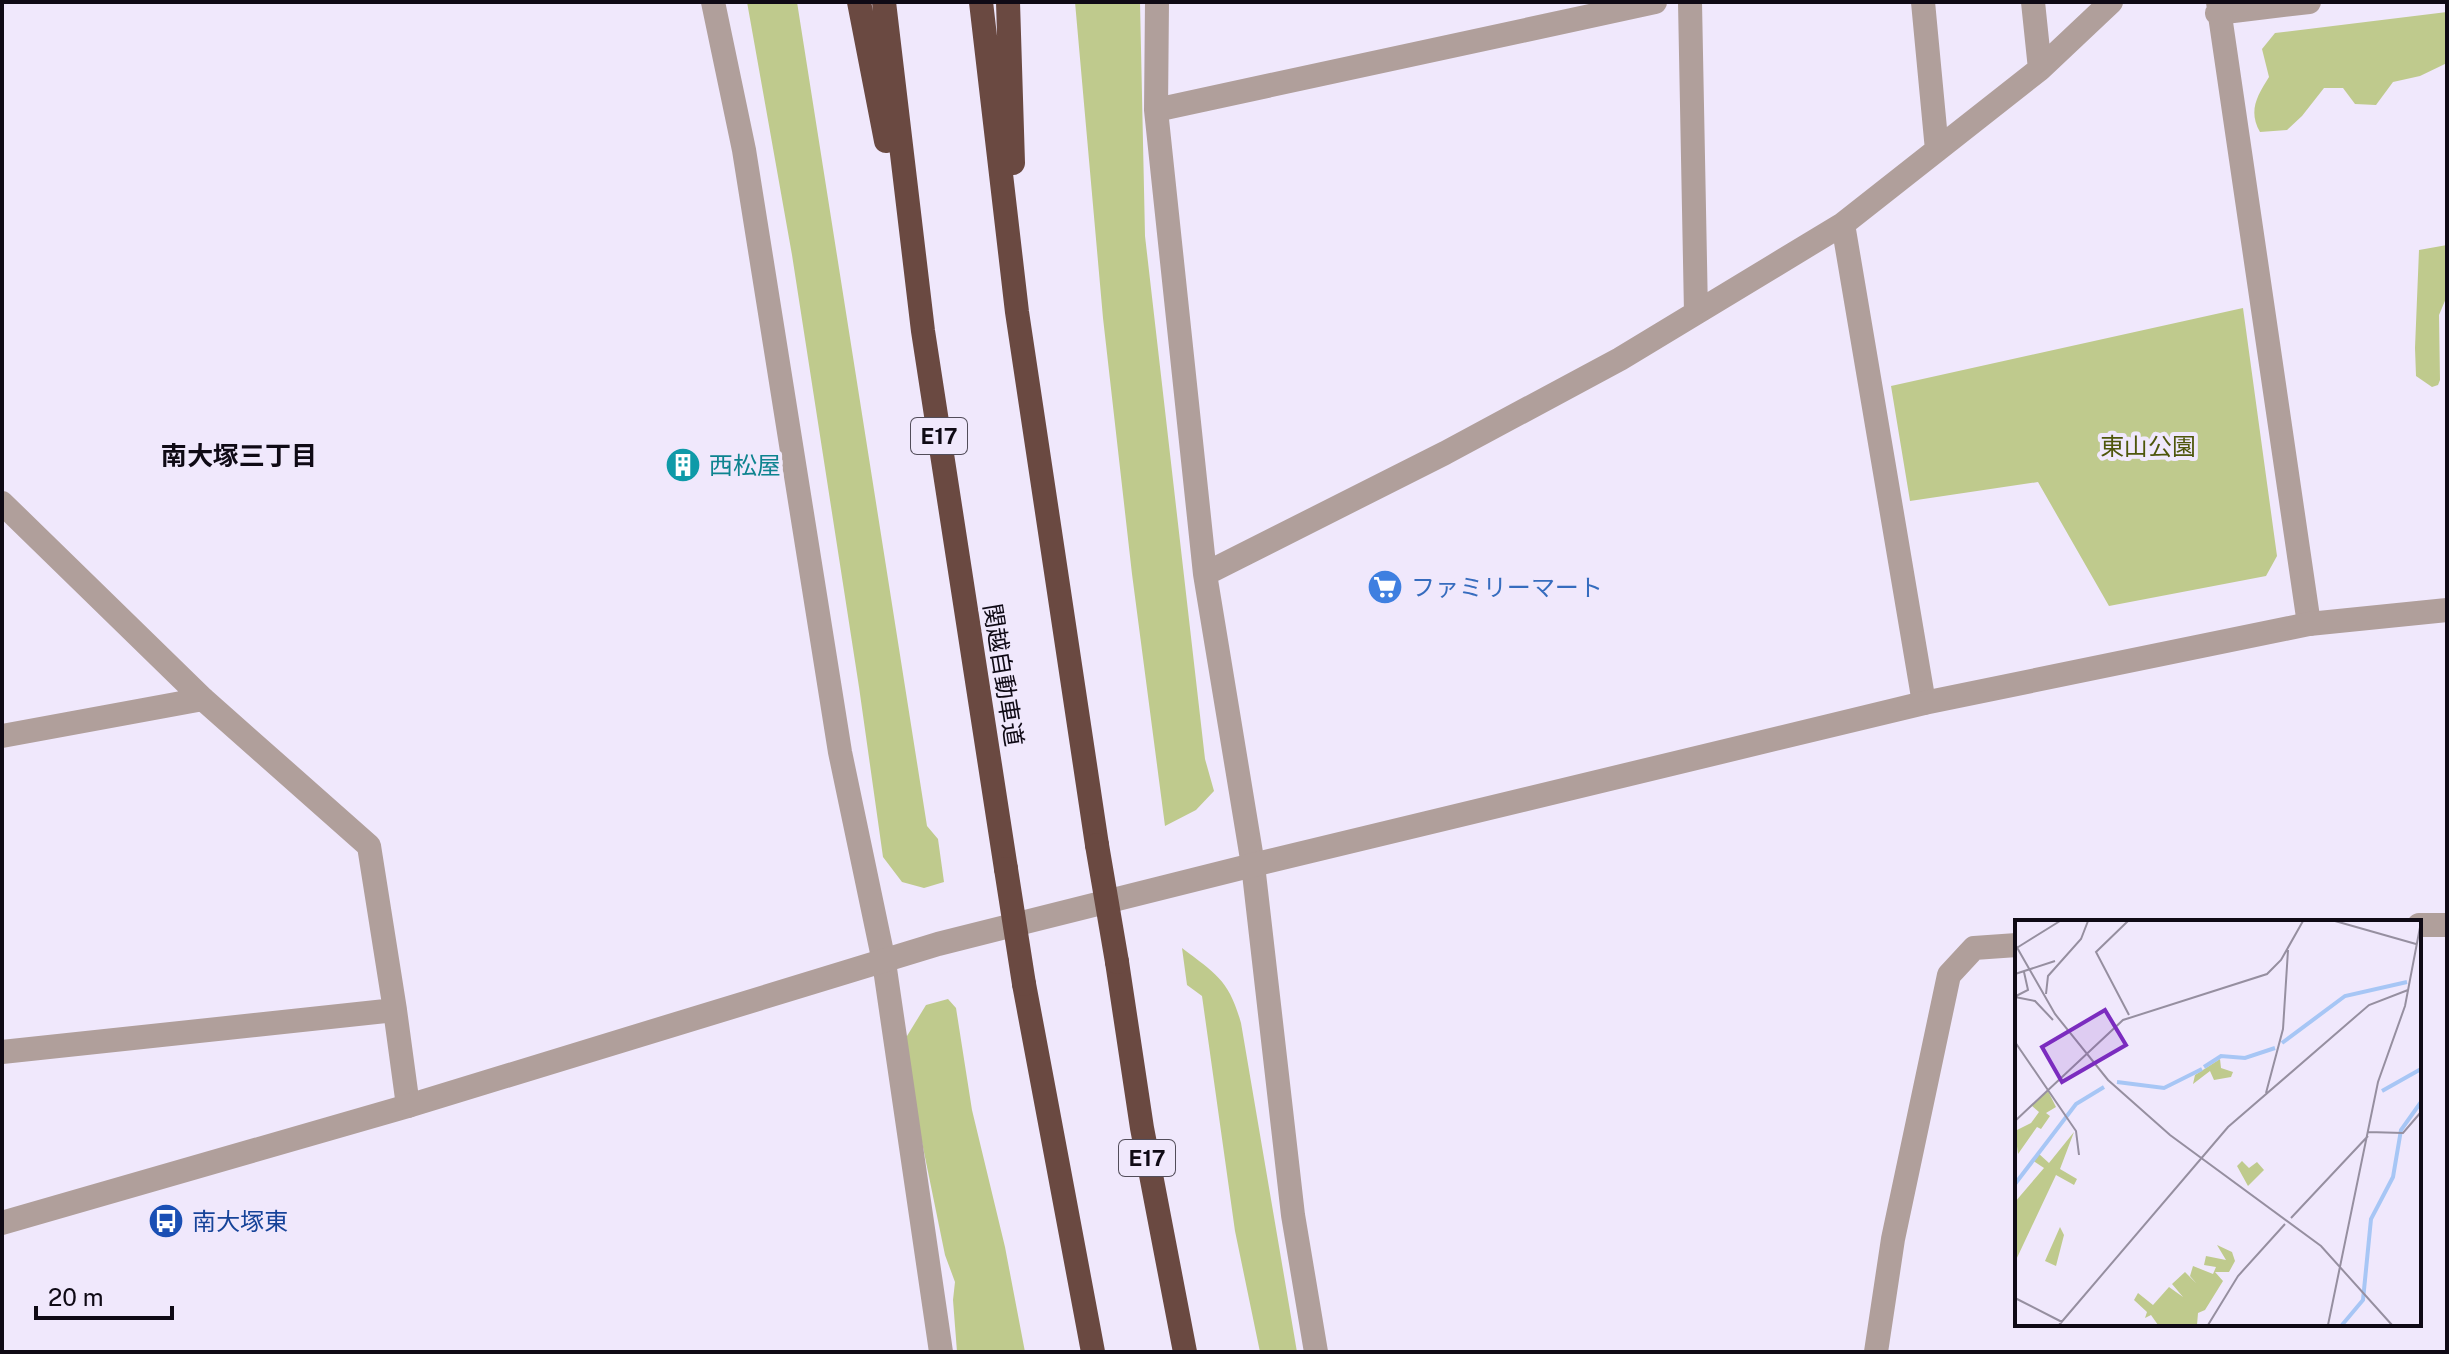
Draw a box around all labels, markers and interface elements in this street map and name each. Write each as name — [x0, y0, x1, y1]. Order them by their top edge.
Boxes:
road number: E17 — [911, 418, 967, 454]
park label: 東山公園 — [2100, 432, 2196, 460]
district label: 南大塚三丁目 — [161, 440, 317, 471]
building icon: 西松屋 — [664, 446, 702, 484]
place label: 西松屋 — [709, 451, 781, 479]
supermarket icon: ファミリーマート — [1366, 568, 1404, 606]
place label: ファミリーマート — [1411, 573, 1603, 601]
street label: 関越自動車道 — [979, 602, 1029, 748]
inset map — [2015, 920, 2421, 1326]
road number: E17 — [1119, 1140, 1175, 1176]
bus stop icon: 南大塚東 — [147, 1202, 185, 1240]
place label: 南大塚東 — [192, 1207, 288, 1235]
scale bar — [36, 1270, 172, 1320]
text: 20 m — [48, 1283, 104, 1311]

